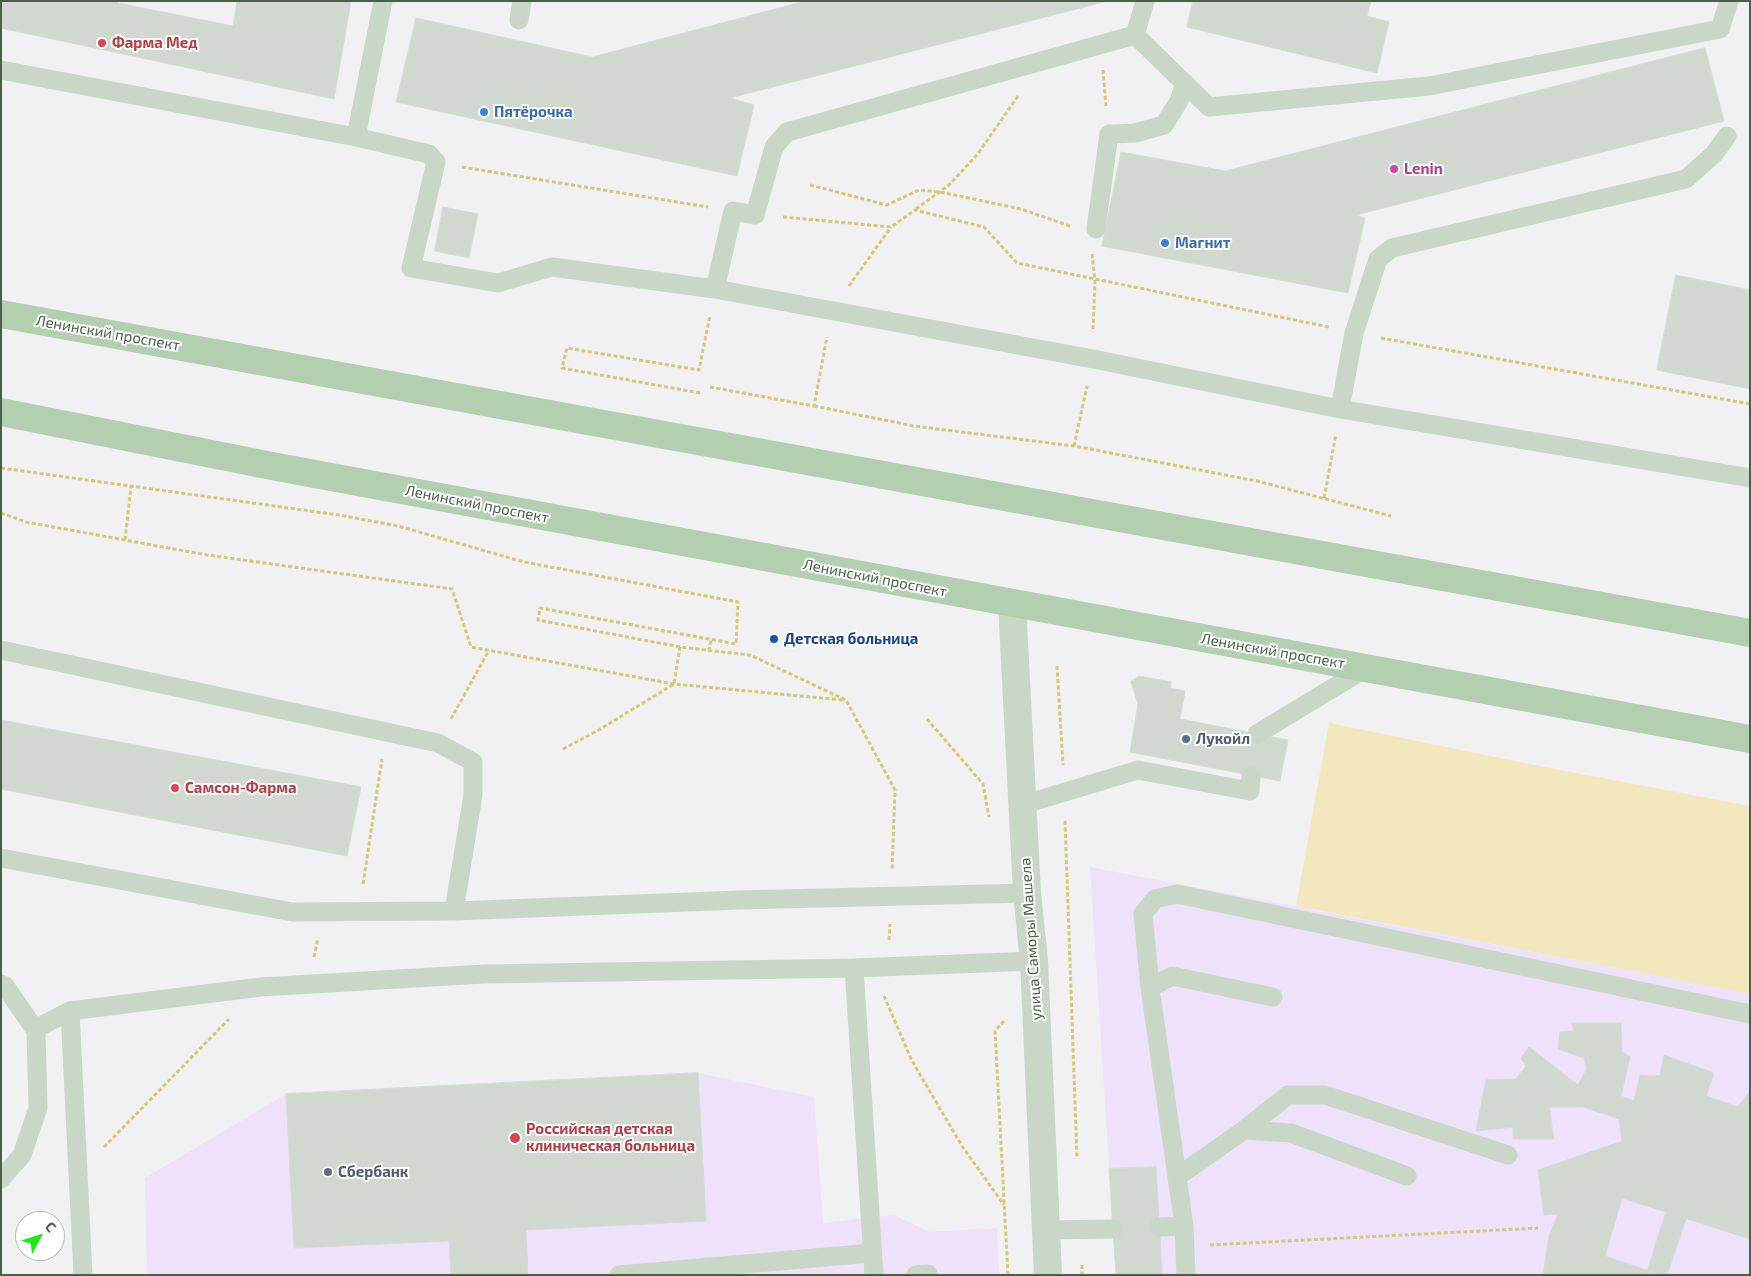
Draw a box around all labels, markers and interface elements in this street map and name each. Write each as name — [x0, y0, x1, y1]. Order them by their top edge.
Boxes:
place label: Фарма Мед — [112, 34, 198, 52]
marker: Фарма Мед — [96, 37, 108, 49]
place label: Пятёрочка — [494, 103, 573, 121]
marker: Пятёрочка — [478, 106, 490, 118]
place label: Lenin — [1404, 160, 1443, 178]
marker: Lenin — [1388, 163, 1400, 175]
place label: Магнит — [1175, 234, 1230, 252]
marker: Магнит — [1159, 237, 1171, 249]
street label: Ленинский проспект — [35, 311, 181, 355]
street label: Ленинский проспект — [404, 481, 550, 527]
street label: Ленинский проспект — [802, 555, 948, 601]
street label: Ленинский проспект — [1200, 629, 1346, 673]
place label: Детская больница — [784, 630, 918, 648]
marker: Детская больница — [768, 633, 780, 645]
place label: Лукойл — [1196, 730, 1250, 748]
marker: Лукойл — [1180, 733, 1192, 745]
place label: Самсон-Фарма — [185, 779, 297, 797]
marker: Самсон-Фарма — [169, 782, 181, 794]
street label: улица Саморы Машела — [1016, 857, 1046, 1021]
place label: Российская детская клиническая больница — [526, 1120, 695, 1155]
marker: Российская детская клиническая больница — [508, 1131, 522, 1145]
place label: Сбербанк — [338, 1163, 408, 1181]
marker: Сбербанк — [322, 1166, 334, 1178]
north arrow — [15, 1211, 65, 1261]
text: С — [42, 1218, 60, 1235]

